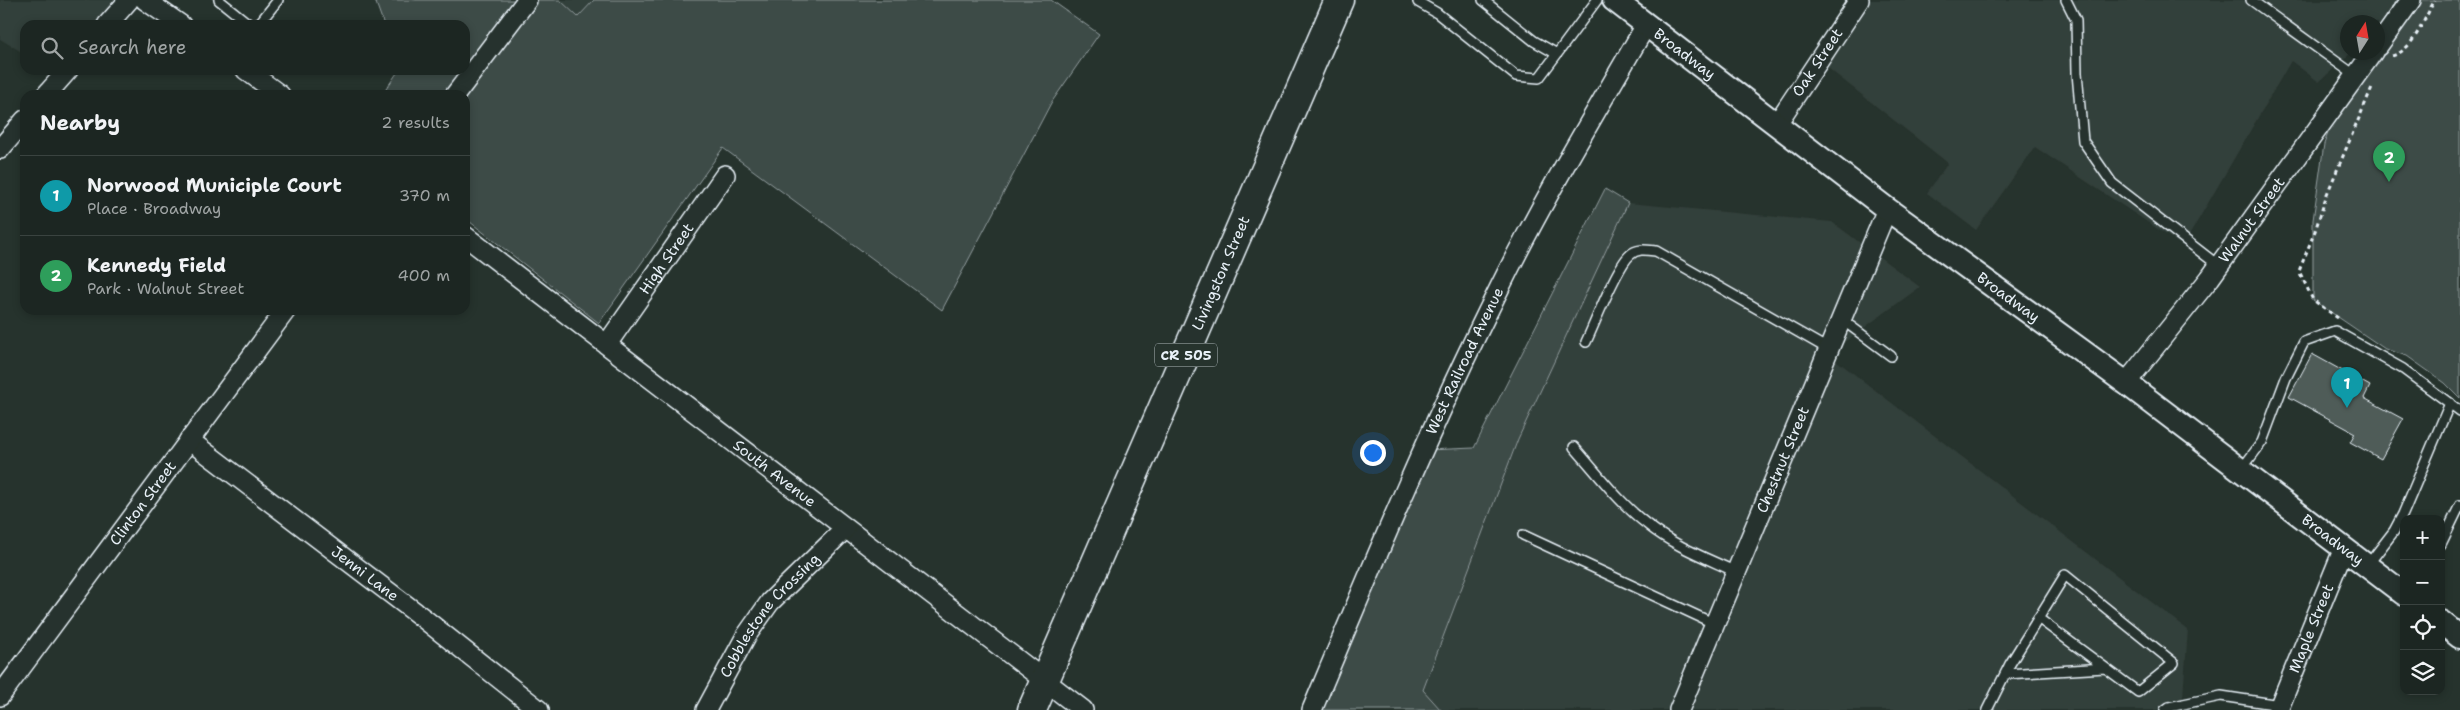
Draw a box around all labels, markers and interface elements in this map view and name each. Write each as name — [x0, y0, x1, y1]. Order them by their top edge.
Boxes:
north arrow — [2340, 15, 2385, 60]
search box — [20, 20, 470, 75]
street label: Broadway — [1650, 24, 1720, 84]
street label: Oak Street — [1788, 25, 1847, 101]
icon: search — [38, 34, 66, 62]
text: Search here — [78, 35, 187, 60]
text: Nearby — [40, 109, 120, 137]
text: 2 results — [381, 112, 450, 133]
pin: 2 — [2373, 141, 2405, 182]
text: Norwood Municiple Court — [87, 173, 342, 198]
street label: Walnut Street — [2214, 173, 2290, 267]
text: 1 — [52, 185, 60, 206]
text: 370 m — [399, 185, 450, 206]
text: Place · Broadway — [87, 198, 221, 219]
street label: Livingston Street — [1187, 213, 1254, 333]
street label: High Street — [635, 219, 698, 298]
text: Kennedy Field — [87, 253, 226, 278]
text: 2 — [50, 265, 62, 286]
text: 400 m — [397, 265, 450, 286]
street label: Broadway — [1973, 268, 2044, 327]
text: Park · Walnut Street — [87, 278, 244, 299]
street label: West Railroad Avenue — [1421, 284, 1508, 438]
road number: CR 505 — [1155, 344, 1217, 366]
pin: 1 — [2331, 367, 2363, 408]
street label: Chestnut Street — [1752, 404, 1814, 516]
street label: South Avenue — [729, 435, 820, 512]
your location — [1360, 440, 1386, 466]
street label: Clinton Street — [105, 457, 181, 549]
street label: Broadway — [2298, 510, 2368, 570]
map controls — [2400, 515, 2445, 695]
button: + — [2400, 515, 2445, 560]
street label: Jenni Lane — [327, 542, 403, 606]
street label: Cobblestone Crossing — [715, 549, 824, 681]
button: − — [2400, 560, 2445, 605]
street label: Maple Street — [2284, 581, 2338, 676]
button: locate — [2400, 605, 2445, 650]
button: layers — [2400, 650, 2445, 695]

